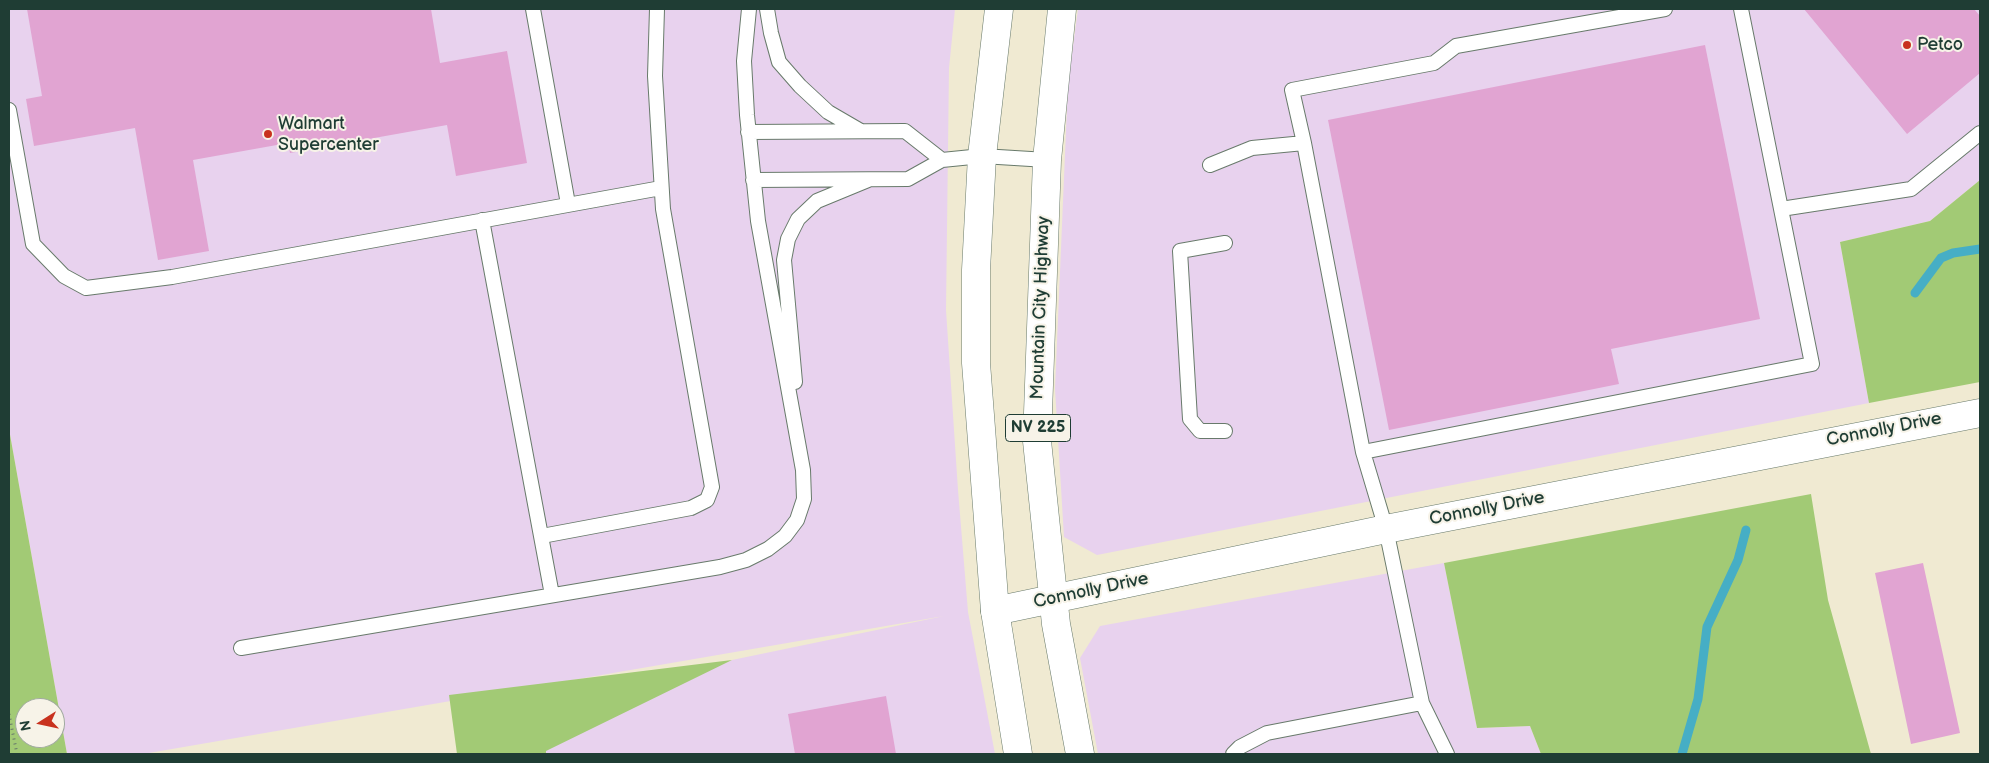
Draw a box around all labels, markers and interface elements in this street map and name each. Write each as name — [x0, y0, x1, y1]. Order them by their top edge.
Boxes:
place label: Petco — [1917, 34, 1963, 56]
marker: Petco — [1901, 39, 1913, 51]
place label: Walmart Supercenter — [278, 113, 379, 156]
marker: Walmart Supercenter — [262, 128, 274, 140]
street label: Mountain City Highway — [1027, 216, 1055, 400]
street label: Connolly Drive — [1825, 408, 1943, 452]
road number: NV 225 — [1006, 414, 1070, 442]
street label: Connolly Drive — [1428, 487, 1546, 531]
street label: Connolly Drive — [1032, 568, 1150, 614]
north arrow — [15, 698, 65, 748]
text: N — [16, 719, 35, 732]

